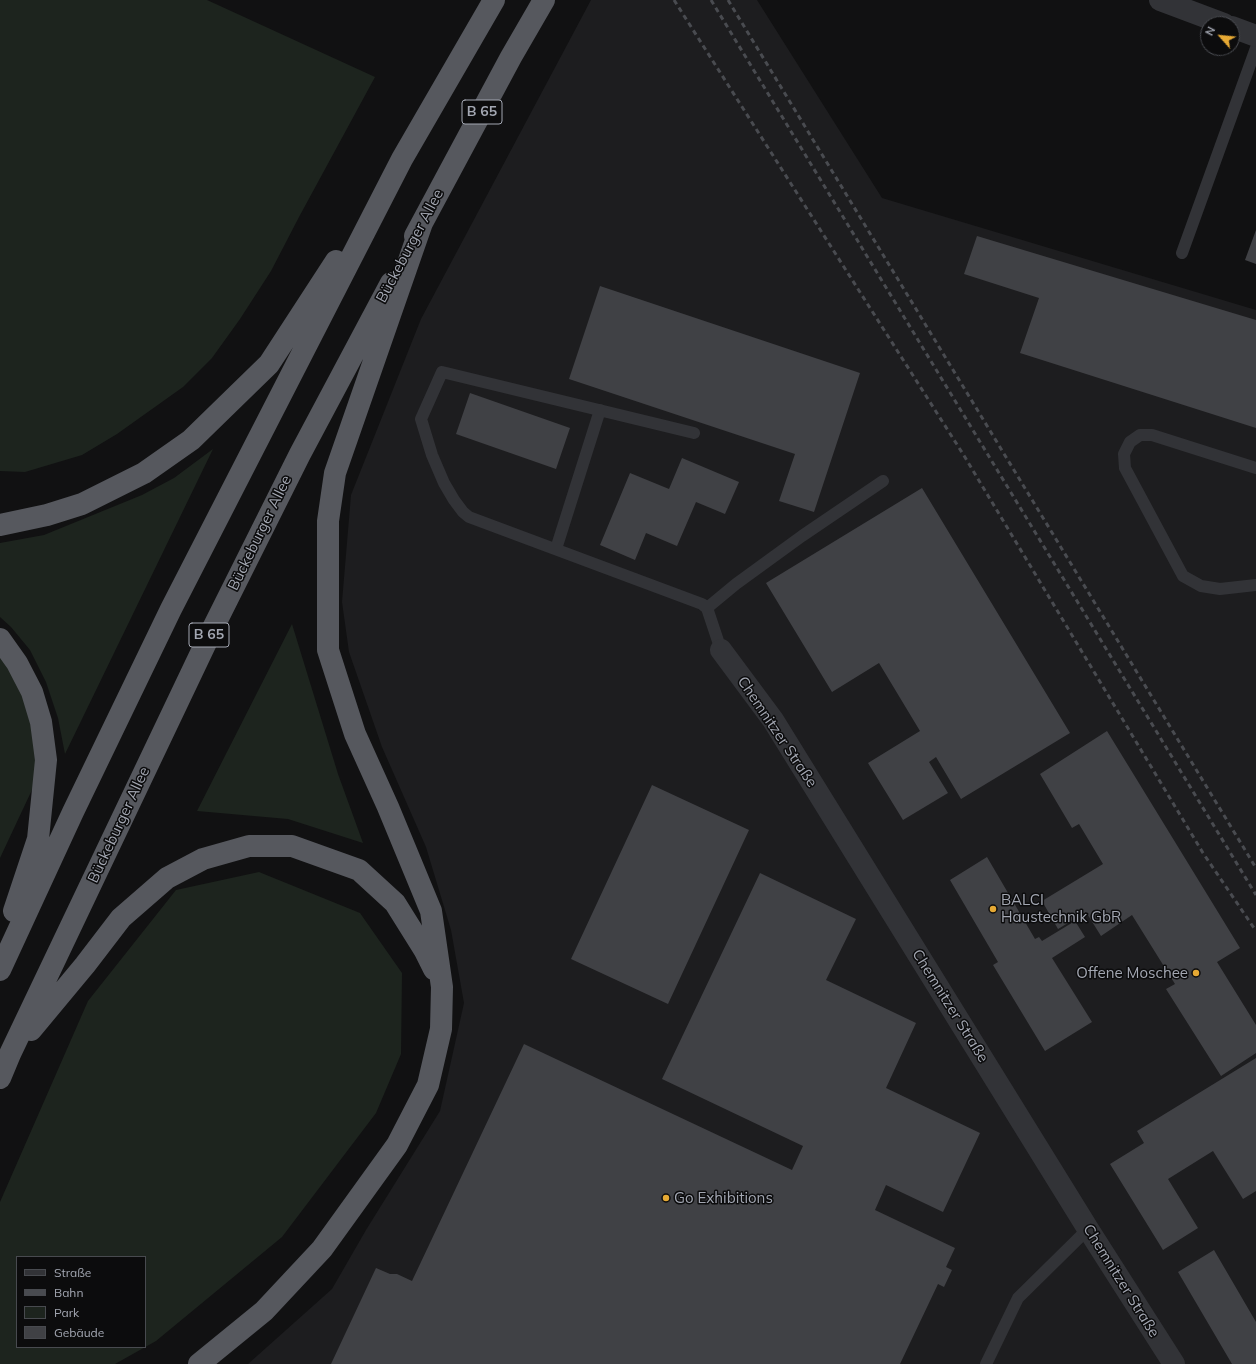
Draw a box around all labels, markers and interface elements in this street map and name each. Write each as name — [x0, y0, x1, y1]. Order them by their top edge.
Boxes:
north arrow — [1200, 16, 1240, 56]
text: N — [1202, 24, 1218, 38]
road number: B 65 — [462, 100, 502, 124]
street label: Bückeburger Allee — [372, 186, 448, 306]
street label: Bückeburger Allee — [224, 472, 296, 594]
road number: B 65 — [189, 623, 229, 647]
street label: Chemnitzer Straße — [733, 673, 821, 791]
street label: Bückeburger Allee — [84, 764, 154, 886]
place label: BALCI Haustechnik GbR — [1001, 891, 1121, 926]
marker: BALCI Haustechnik GbR — [988, 904, 998, 914]
street label: Chemnitzer Straße — [908, 946, 992, 1066]
place label: Offene Moschee — [1076, 964, 1188, 982]
marker: Offene Moschee — [1191, 968, 1201, 978]
place label: Go Exhibitions — [674, 1189, 773, 1207]
marker: Go Exhibitions — [661, 1193, 671, 1203]
street label: Chemnitzer Straße — [1079, 1221, 1163, 1341]
legend — [16, 1256, 146, 1348]
text: Straße — [54, 1265, 91, 1280]
text: Bahn — [54, 1285, 83, 1300]
text: Park — [54, 1305, 79, 1320]
text: Gebäude — [54, 1325, 104, 1340]

